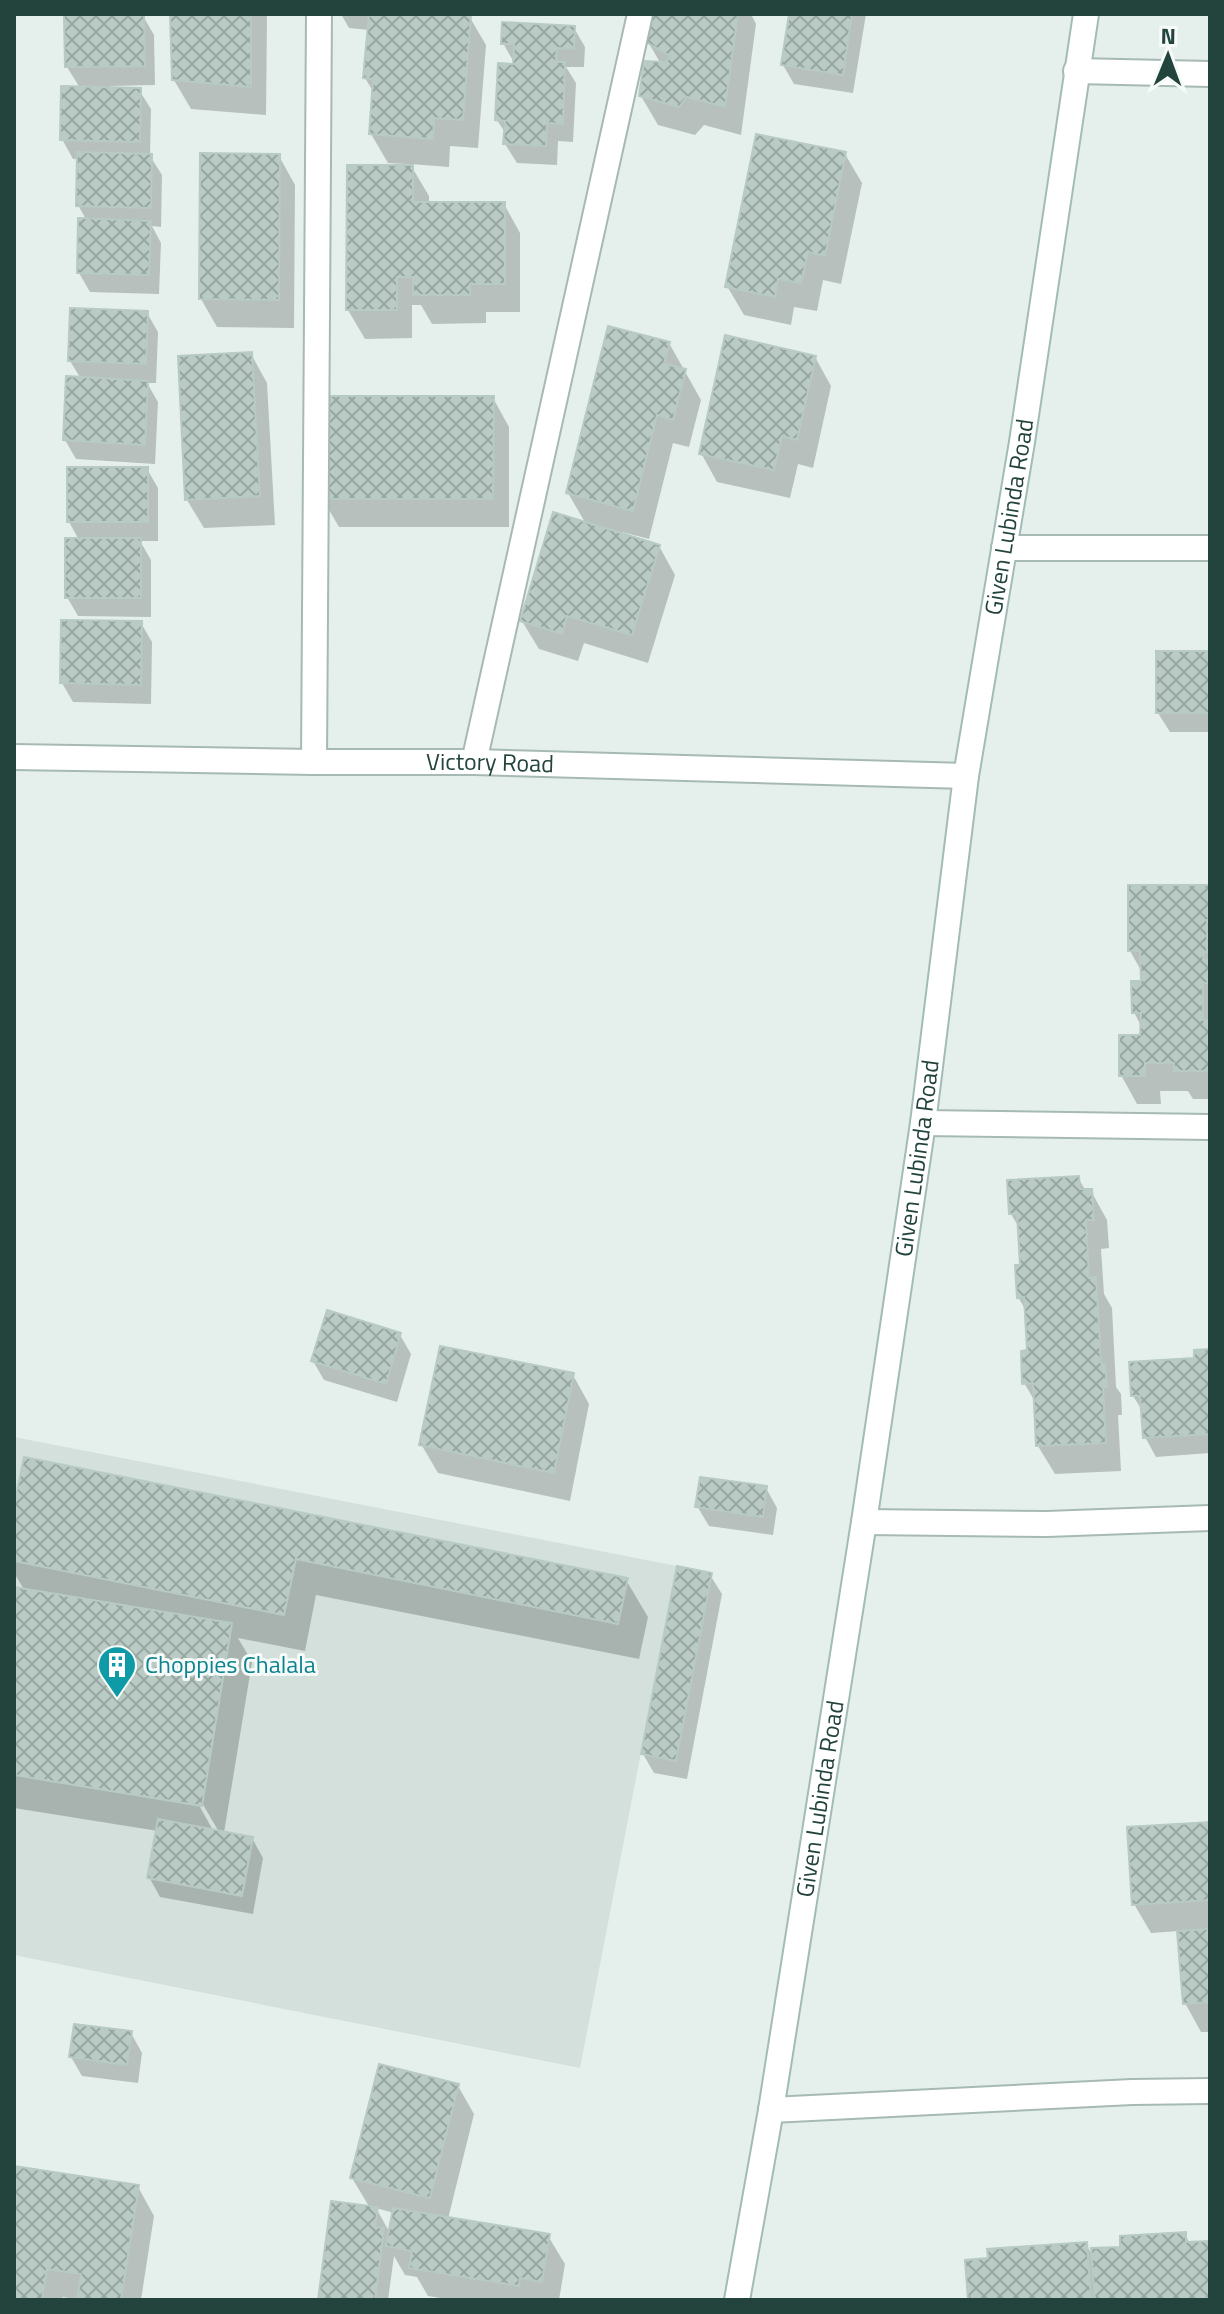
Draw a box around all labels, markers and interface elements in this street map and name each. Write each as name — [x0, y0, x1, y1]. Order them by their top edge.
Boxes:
north arrow — [1128, 16, 1208, 96]
text: N — [1160, 19, 1176, 53]
street label: Given Lubinda Road — [974, 416, 1042, 618]
street label: Victory Road — [426, 743, 554, 781]
street label: Given Lubinda Road — [884, 1057, 948, 1259]
building icon: Choppies Chalala — [96, 1644, 138, 1699]
place label: Choppies Chalala — [145, 1646, 316, 1682]
street label: Given Lubinda Road — [786, 1698, 853, 1900]

